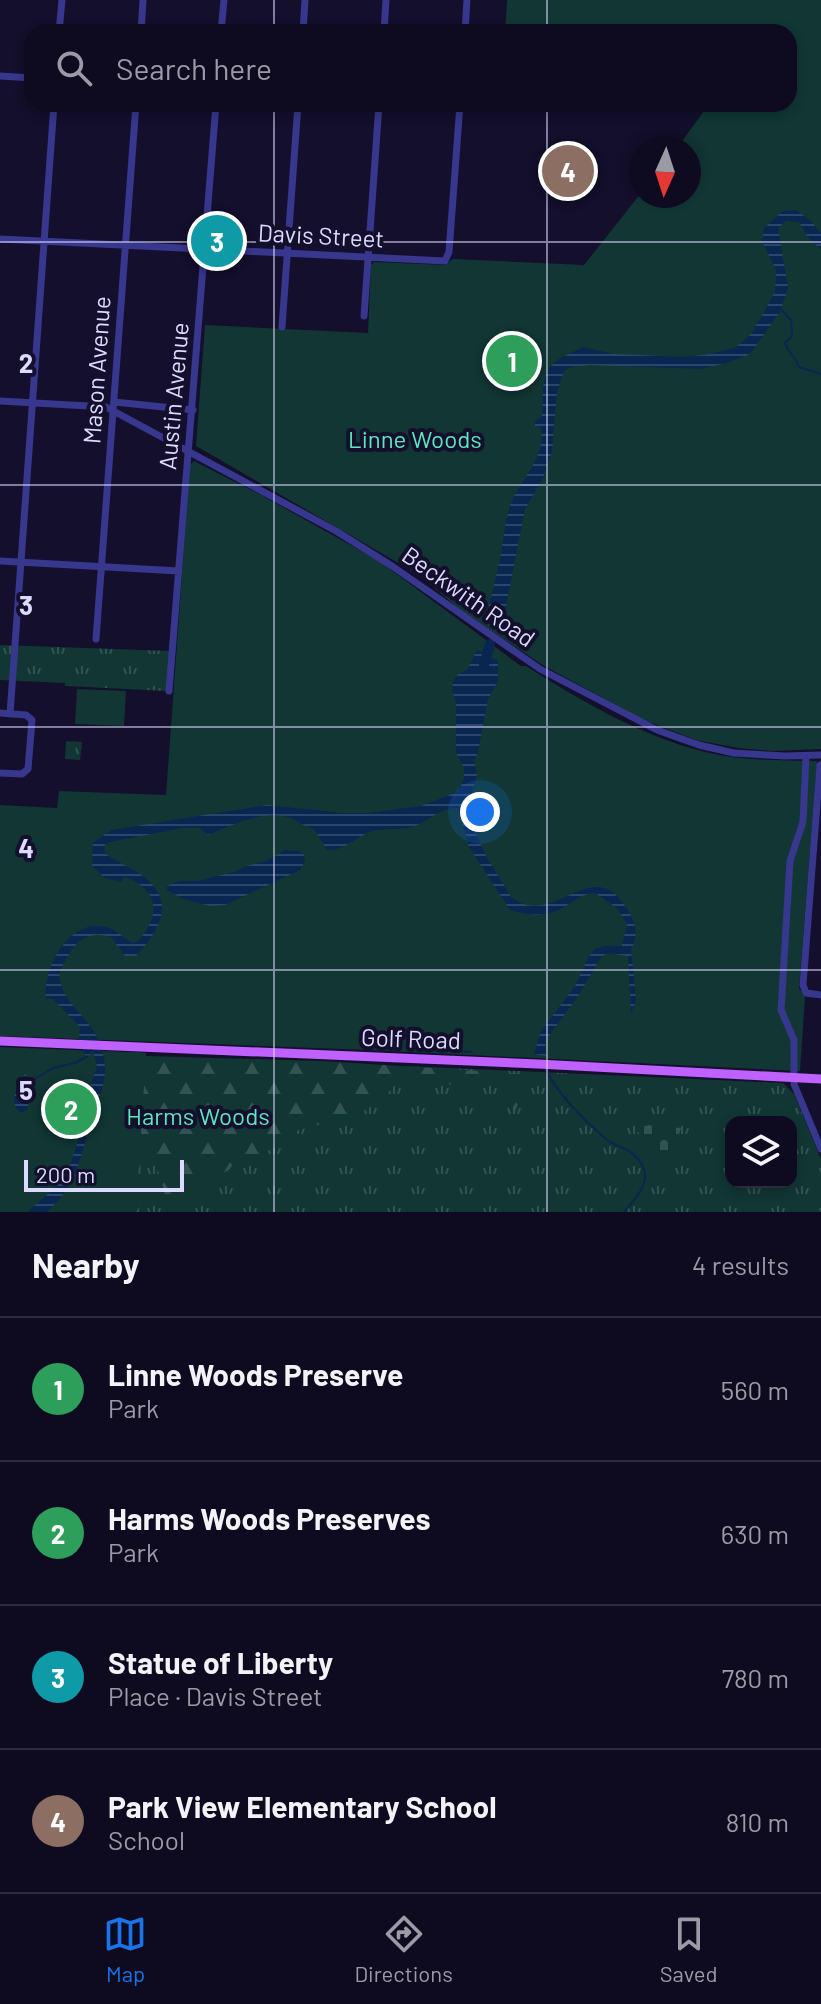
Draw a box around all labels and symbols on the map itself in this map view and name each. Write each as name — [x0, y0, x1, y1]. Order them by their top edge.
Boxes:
north arrow — [629, 136, 701, 208]
pin: 4 — [542, 141, 594, 201]
pin: 3 — [191, 211, 243, 271]
street label: Davis Street — [257, 217, 385, 253]
street label: Mason Avenue — [76, 295, 116, 445]
street label: Austin Avenue — [152, 321, 194, 471]
pin: 1 — [486, 331, 538, 391]
text: 2 — [19, 347, 33, 378]
park label: Linne Woods — [348, 424, 482, 453]
street label: Beckwith Road — [397, 540, 541, 652]
text: 3 — [19, 589, 33, 620]
your location — [460, 792, 500, 832]
text: 4 — [18, 832, 34, 863]
street label: Golf Road — [361, 1022, 461, 1054]
text: 5 — [19, 1074, 33, 1105]
pin: 2 — [45, 1079, 97, 1139]
park label: Harms Woods — [126, 1101, 270, 1130]
scale bar — [24, 1156, 184, 1192]

